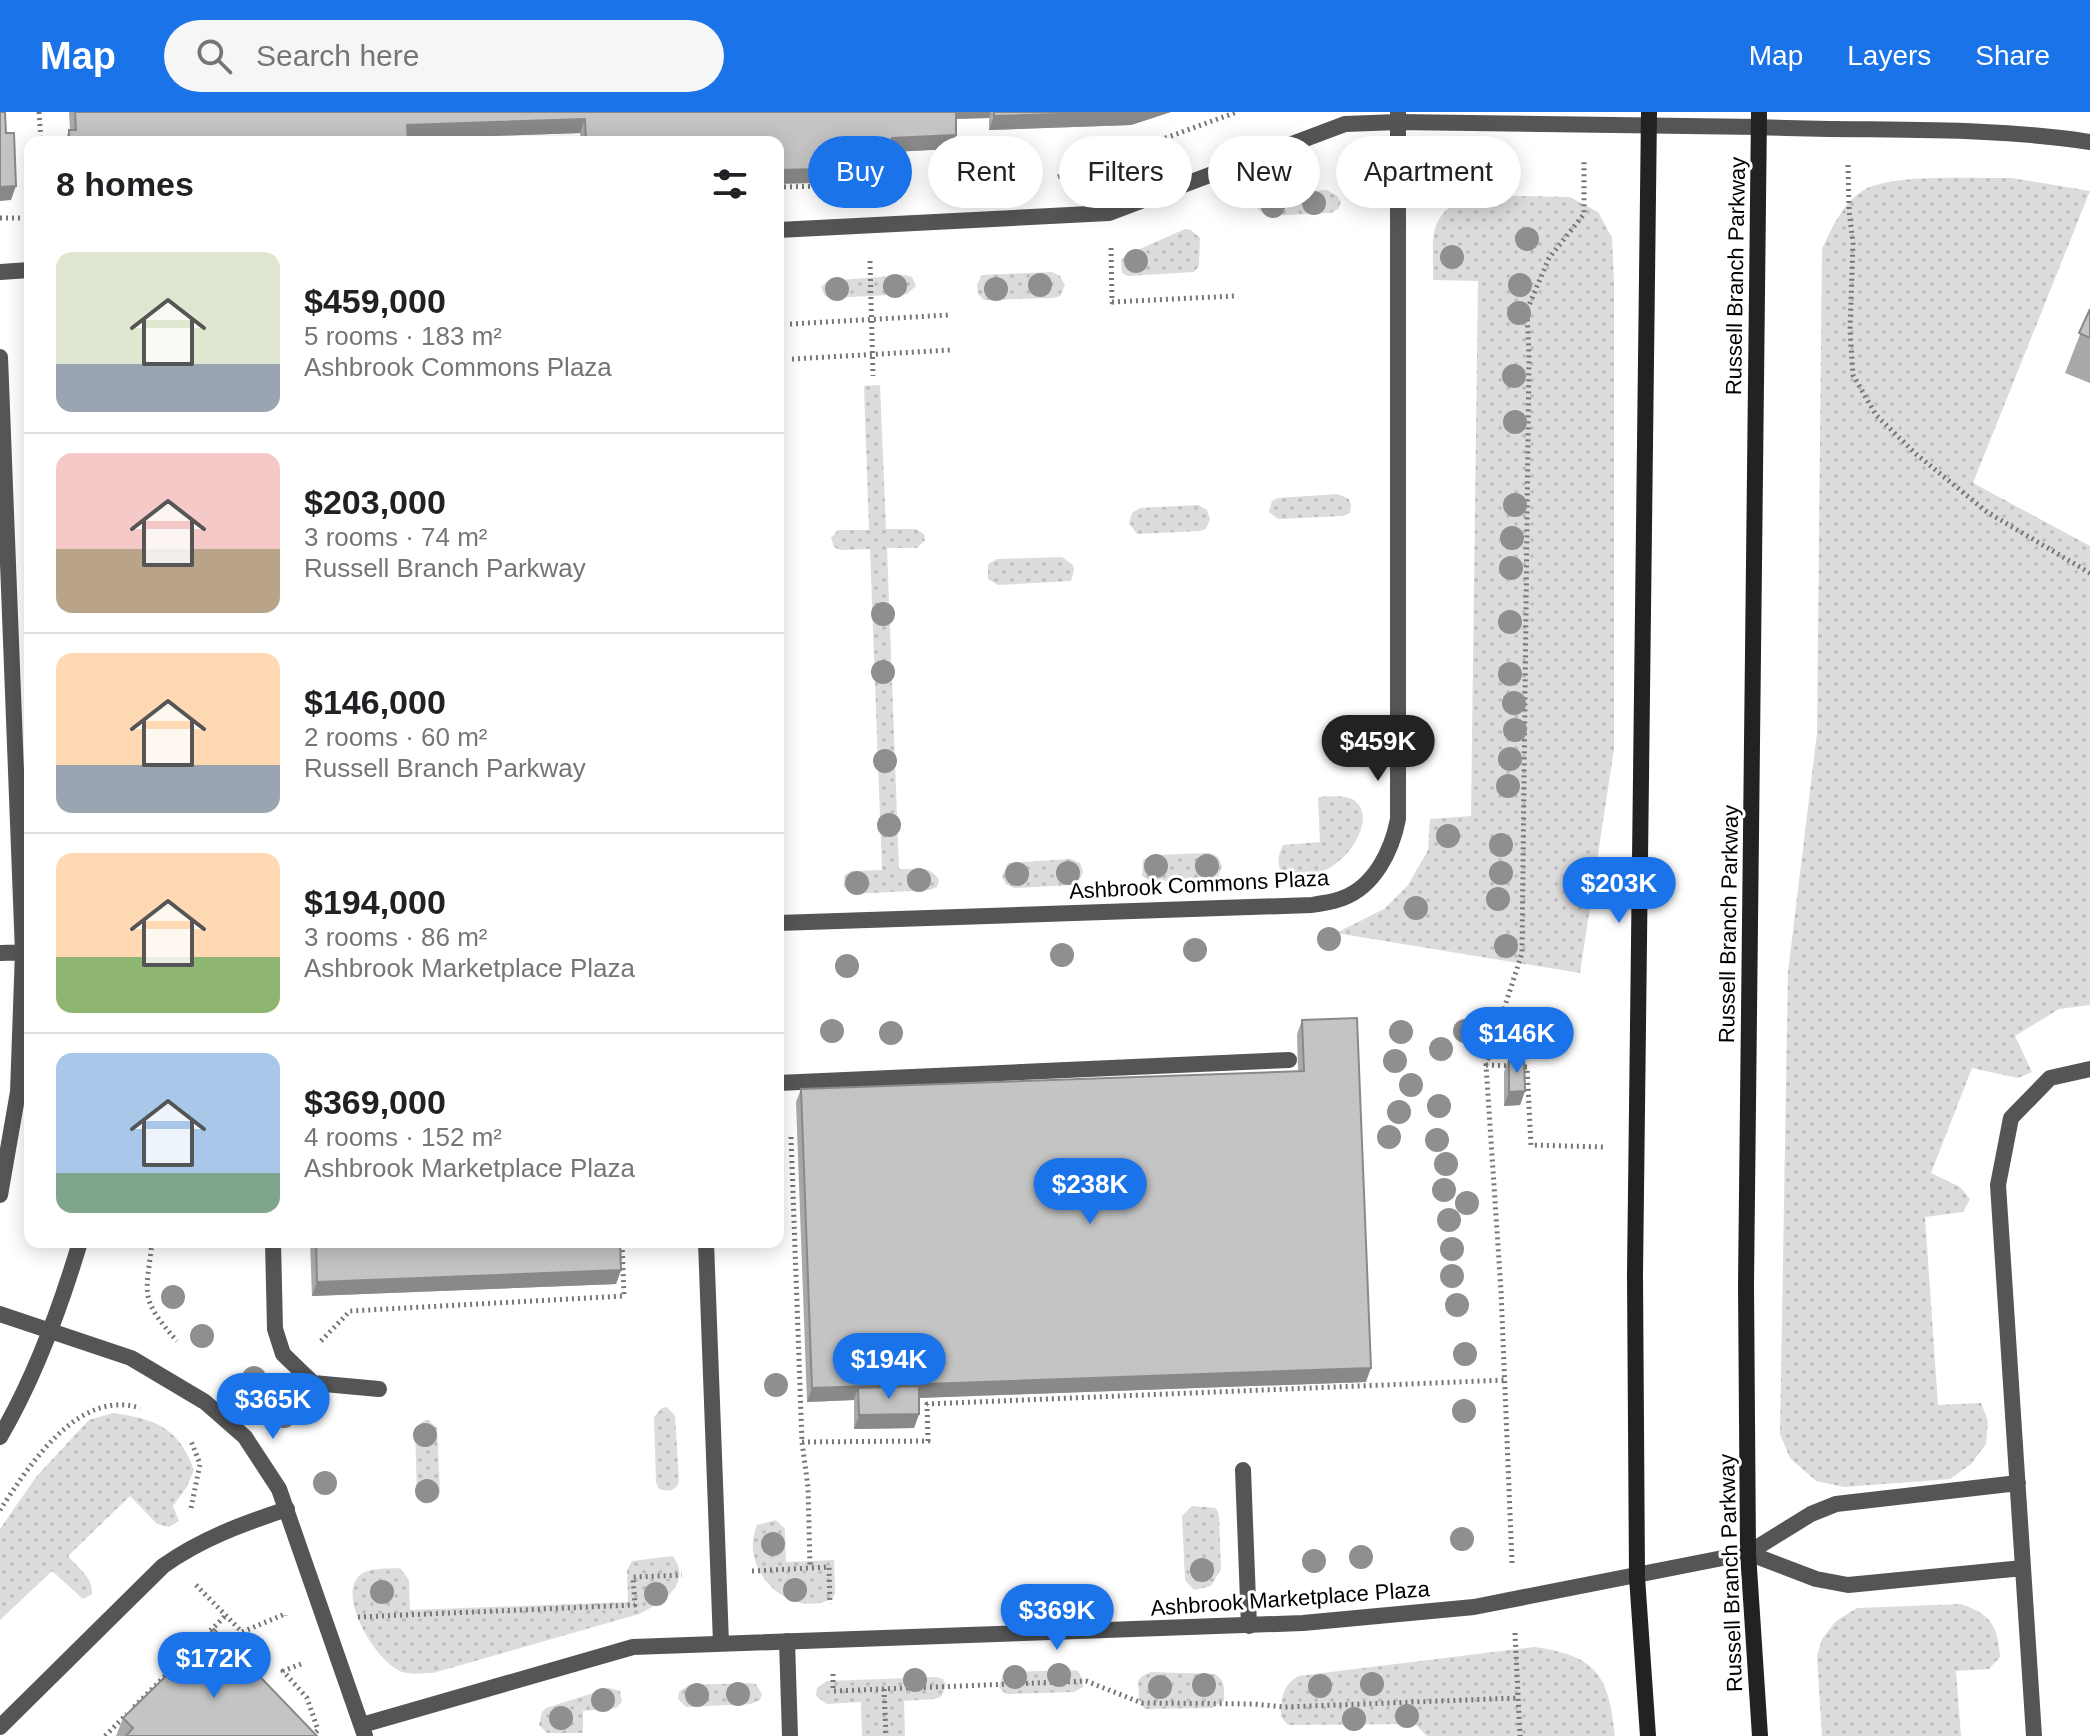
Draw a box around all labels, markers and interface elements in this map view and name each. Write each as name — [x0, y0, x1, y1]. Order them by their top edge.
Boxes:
search box — [164, 20, 724, 92]
icon: search — [192, 34, 236, 78]
text: Map — [40, 35, 116, 77]
text: Search here — [256, 39, 419, 72]
text: Map — [1749, 40, 1803, 71]
text: Layers — [1847, 40, 1931, 71]
text: Share — [1975, 40, 2050, 71]
chip: Buy — [808, 136, 912, 208]
chip: Rent — [928, 136, 1043, 208]
chip: Filters — [1059, 136, 1192, 208]
chip: New — [1208, 136, 1320, 208]
chip: Apartment — [1336, 136, 1521, 208]
street label: Russell Branch Parkway — [1721, 157, 1750, 395]
icon: filters — [708, 162, 752, 206]
text: 8 homes — [56, 165, 194, 203]
text: $459,000 — [304, 282, 446, 320]
icon: home — [120, 284, 216, 380]
text: 5 rooms · 183 m² — [304, 321, 502, 351]
text: Ashbrook Commons Plaza — [304, 352, 612, 382]
text: $203,000 — [304, 483, 446, 521]
icon: home — [120, 485, 216, 581]
text: 3 rooms · 74 m² — [304, 522, 488, 552]
text: Russell Branch Parkway — [304, 553, 586, 583]
text: $146,000 — [304, 683, 446, 721]
icon: home — [120, 685, 216, 781]
pin: $459K — [1322, 715, 1434, 783]
text: 2 rooms · 60 m² — [304, 722, 488, 752]
text: $459K — [1340, 726, 1416, 756]
text: Russell Branch Parkway — [304, 753, 586, 783]
street label: Russell Branch Parkway — [1714, 805, 1743, 1043]
pin: $203K — [1563, 857, 1675, 925]
street label: Ashbrook Commons Plaza — [1068, 865, 1330, 904]
text: $203K — [1581, 868, 1657, 898]
text: $194,000 — [304, 883, 446, 921]
icon: home — [120, 885, 216, 981]
text: 3 rooms · 86 m² — [304, 922, 488, 952]
text: Ashbrook Marketplace Plaza — [304, 953, 635, 983]
pin: $146K — [1461, 1007, 1573, 1075]
text: $146K — [1479, 1018, 1555, 1048]
text: $369,000 — [304, 1083, 446, 1121]
icon: home — [120, 1085, 216, 1181]
text: 4 rooms · 152 m² — [304, 1122, 502, 1152]
text: Ashbrook Marketplace Plaza — [304, 1153, 635, 1183]
pin: $238K — [1034, 1158, 1146, 1226]
text: $238K — [1052, 1169, 1128, 1199]
pin: $194K — [833, 1333, 945, 1401]
text: $194K — [851, 1344, 927, 1374]
pin: $365K — [217, 1373, 329, 1441]
text: $365K — [235, 1384, 311, 1414]
street label: Russell Branch Parkway — [1714, 1453, 1747, 1693]
street label: Ashbrook Marketplace Plaza — [1149, 1576, 1431, 1621]
pin: $369K — [1001, 1584, 1113, 1652]
text: $369K — [1019, 1595, 1095, 1625]
pin: $172K — [158, 1632, 270, 1700]
text: $172K — [176, 1643, 252, 1673]

